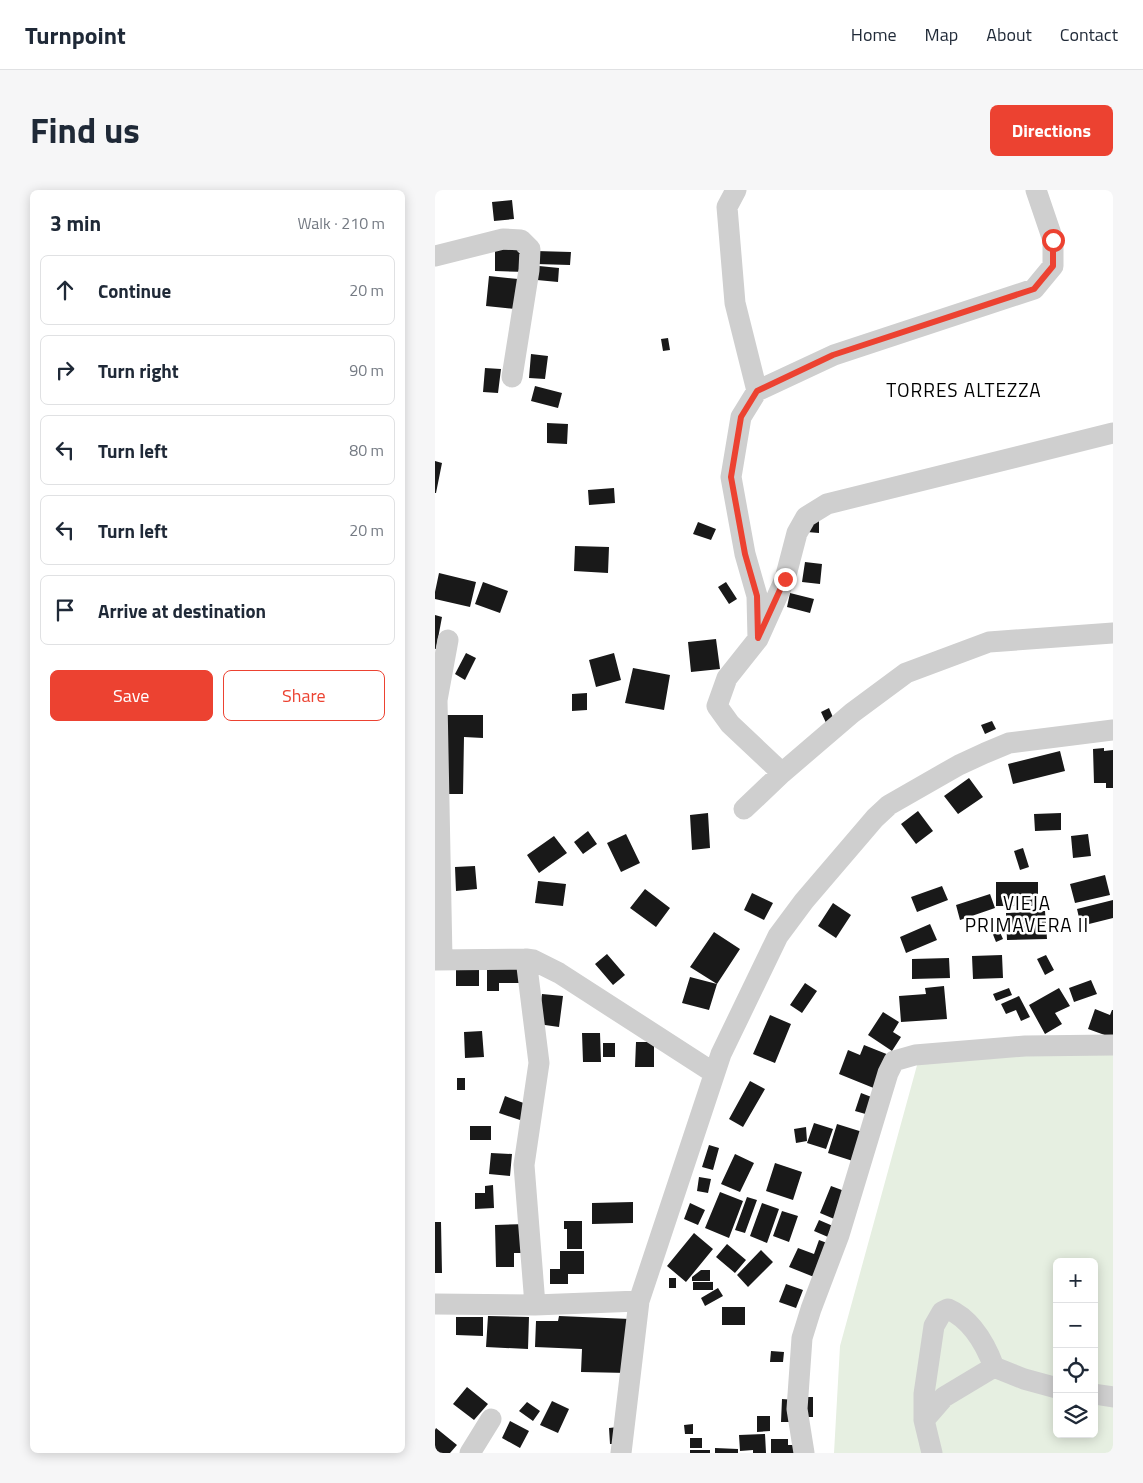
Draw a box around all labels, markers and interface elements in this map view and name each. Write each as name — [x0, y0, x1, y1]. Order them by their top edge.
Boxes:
text: Turnpoint — [25, 17, 126, 53]
text: Home — [851, 21, 897, 48]
text: Map — [925, 21, 958, 48]
text: About — [986, 21, 1032, 48]
text: Contact — [1060, 21, 1118, 48]
text: Find us — [30, 103, 140, 157]
button: Directions — [990, 105, 1113, 156]
text: 3 min — [50, 207, 101, 239]
text: Walk · 210 m — [297, 211, 385, 235]
route start — [1042, 229, 1065, 252]
icon: ahead — [51, 276, 79, 304]
text: Continue — [98, 276, 171, 305]
text: 20 m — [349, 278, 384, 302]
icon: right — [51, 356, 79, 384]
text: Turn right — [98, 356, 179, 385]
text: 90 m — [349, 358, 384, 382]
district label: TORRES ALTEZZA — [886, 375, 1042, 404]
icon: left — [51, 436, 79, 464]
text: Turn left — [98, 436, 168, 465]
text: 80 m — [349, 438, 384, 462]
icon: left — [51, 516, 79, 544]
text: Turn left — [98, 516, 168, 545]
text: 20 m — [349, 518, 384, 542]
route end — [774, 568, 797, 591]
icon: arrive — [51, 596, 79, 624]
text: Arrive at destination — [98, 596, 266, 625]
button: Save — [50, 670, 213, 721]
button: Share — [223, 670, 385, 721]
district label: VIEJA PRIMAVERA II — [965, 888, 1089, 939]
map controls — [1053, 1258, 1098, 1438]
button: + — [1053, 1258, 1098, 1303]
button: − — [1053, 1303, 1098, 1348]
button: locate — [1053, 1348, 1098, 1393]
button: layers — [1053, 1393, 1098, 1438]

